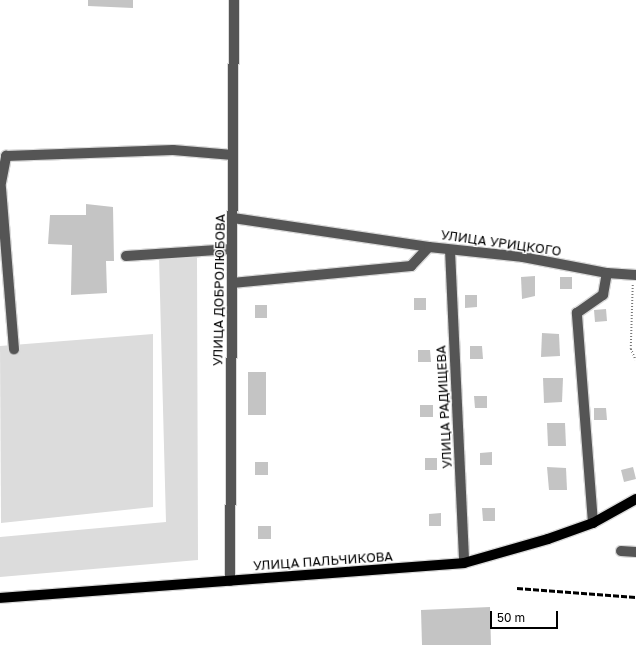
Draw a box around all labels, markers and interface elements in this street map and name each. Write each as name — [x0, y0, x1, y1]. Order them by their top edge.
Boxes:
street label: УЛИЦА ДОБРОЛЮБОВА — [210, 214, 228, 366]
street label: УЛИЦА УРИЦКОГО — [440, 227, 562, 259]
street label: УЛИЦА РАДИЩЕВА — [433, 345, 455, 469]
street label: УЛИЦА ПАЛЬЧИКОВА — [253, 548, 393, 574]
scale bar — [492, 603, 560, 629]
text: 50 m — [497, 610, 525, 625]

